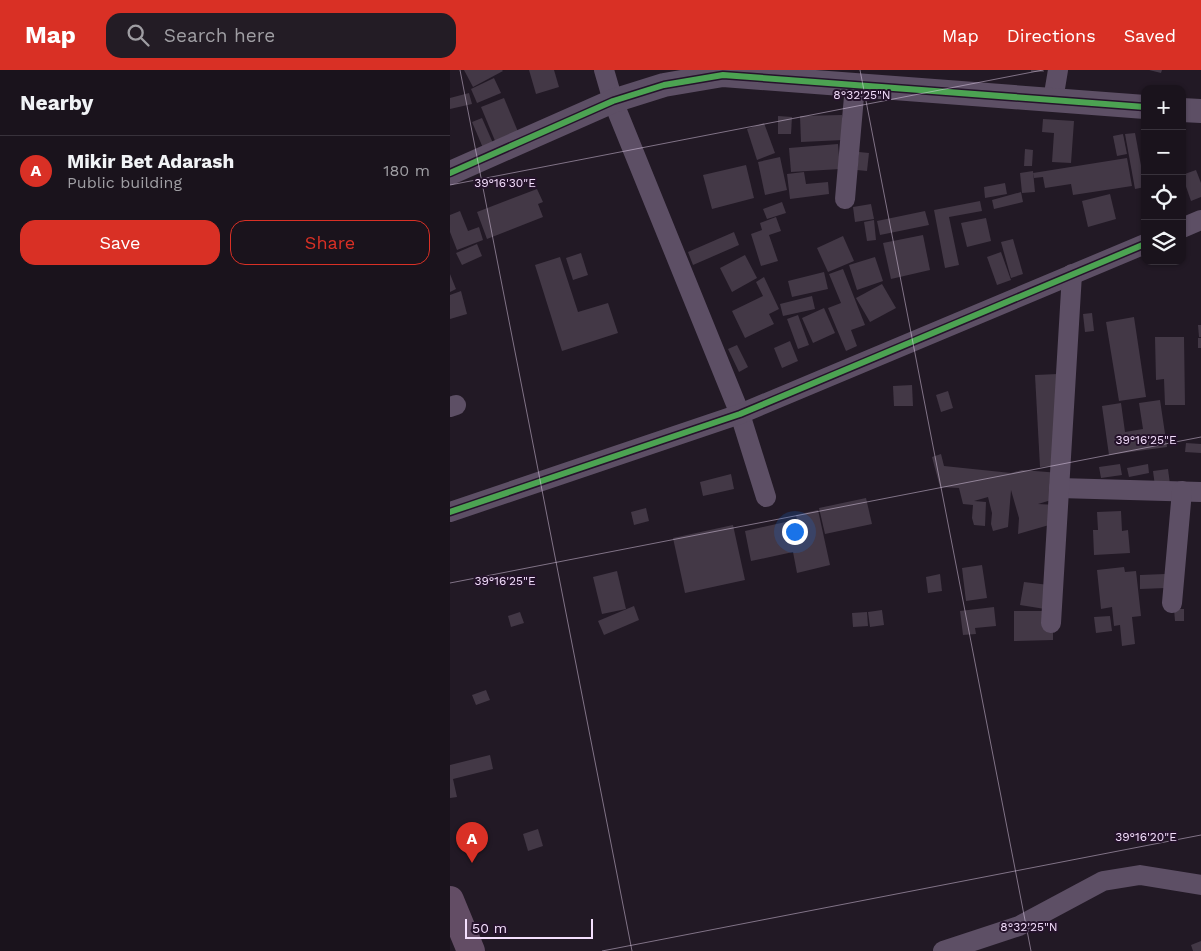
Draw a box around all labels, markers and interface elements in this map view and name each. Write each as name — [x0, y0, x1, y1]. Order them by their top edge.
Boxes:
search box — [106, 13, 456, 58]
text: Map — [25, 21, 76, 49]
icon: search — [124, 21, 152, 49]
text: Search here — [164, 24, 275, 47]
text: Map — [942, 25, 979, 46]
text: Directions — [1007, 25, 1096, 46]
text: Saved — [1124, 25, 1176, 46]
map controls — [1141, 85, 1186, 265]
button: + — [1141, 85, 1186, 130]
text: 8°32'25"N — [833, 88, 891, 102]
text: Nearby — [20, 90, 93, 115]
button: − — [1141, 130, 1186, 175]
text: Mikir Bet Adarash — [67, 150, 234, 173]
text: A — [31, 161, 41, 180]
text: 180 m — [383, 161, 430, 180]
text: Public building — [67, 173, 182, 192]
button: locate — [1141, 175, 1186, 220]
text: 39°16'30"E — [474, 176, 536, 190]
button: Save — [20, 220, 220, 265]
button: Share — [230, 220, 430, 265]
button: layers — [1141, 220, 1186, 265]
text: 39°16'25"E — [1115, 433, 1177, 447]
your location — [782, 519, 808, 545]
text: 39°16'25"E — [474, 574, 536, 588]
pin: A — [456, 822, 488, 863]
text: 39°16'20"E — [1115, 830, 1177, 844]
scale bar — [465, 916, 592, 939]
text: 50 m — [472, 920, 507, 936]
text: 8°32'25"N — [1000, 920, 1058, 934]

